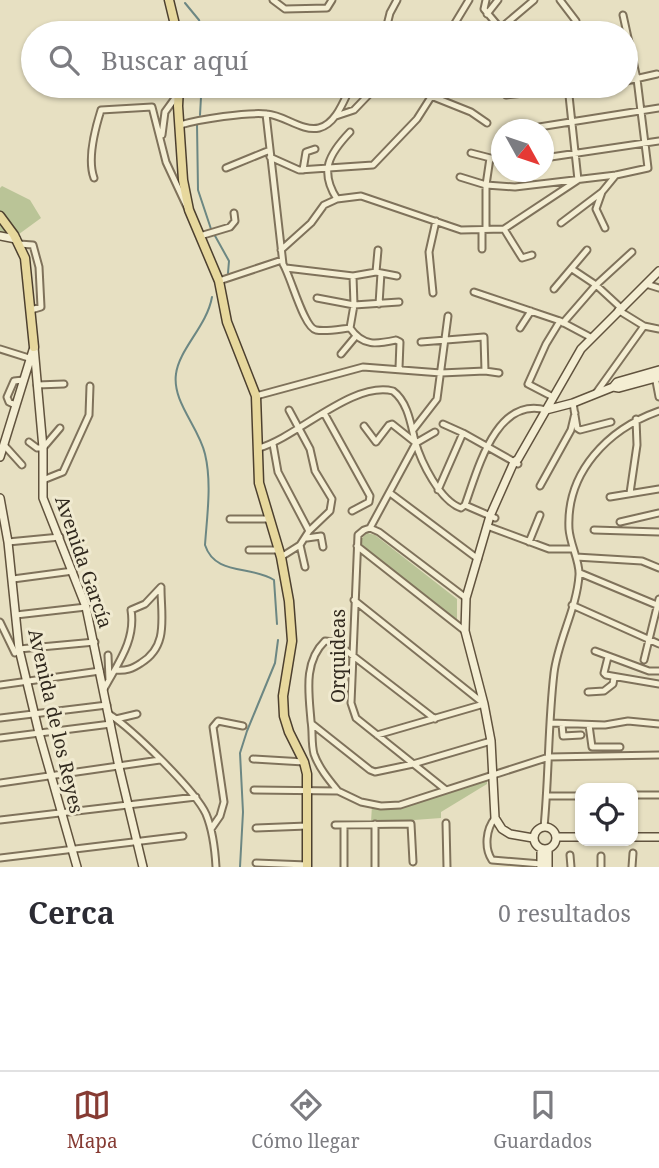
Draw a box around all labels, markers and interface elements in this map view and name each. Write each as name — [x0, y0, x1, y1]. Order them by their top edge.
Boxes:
search box — [21, 21, 638, 98]
icon: search — [45, 41, 83, 79]
text: Buscar aquí — [101, 42, 248, 78]
north arrow — [491, 119, 554, 182]
street label: Avenida García — [49, 492, 119, 632]
street label: Orquideas — [325, 609, 351, 703]
street label: Avenida de los Reyes — [22, 626, 90, 816]
map controls — [575, 783, 638, 846]
button: locate — [575, 783, 638, 846]
text: Cerca — [28, 892, 115, 933]
text: 0 resultados — [498, 897, 631, 929]
tab: Mapa — [67, 1086, 118, 1154]
tab: Cómo llegar — [251, 1086, 360, 1154]
tab: Guardados — [493, 1086, 592, 1154]

